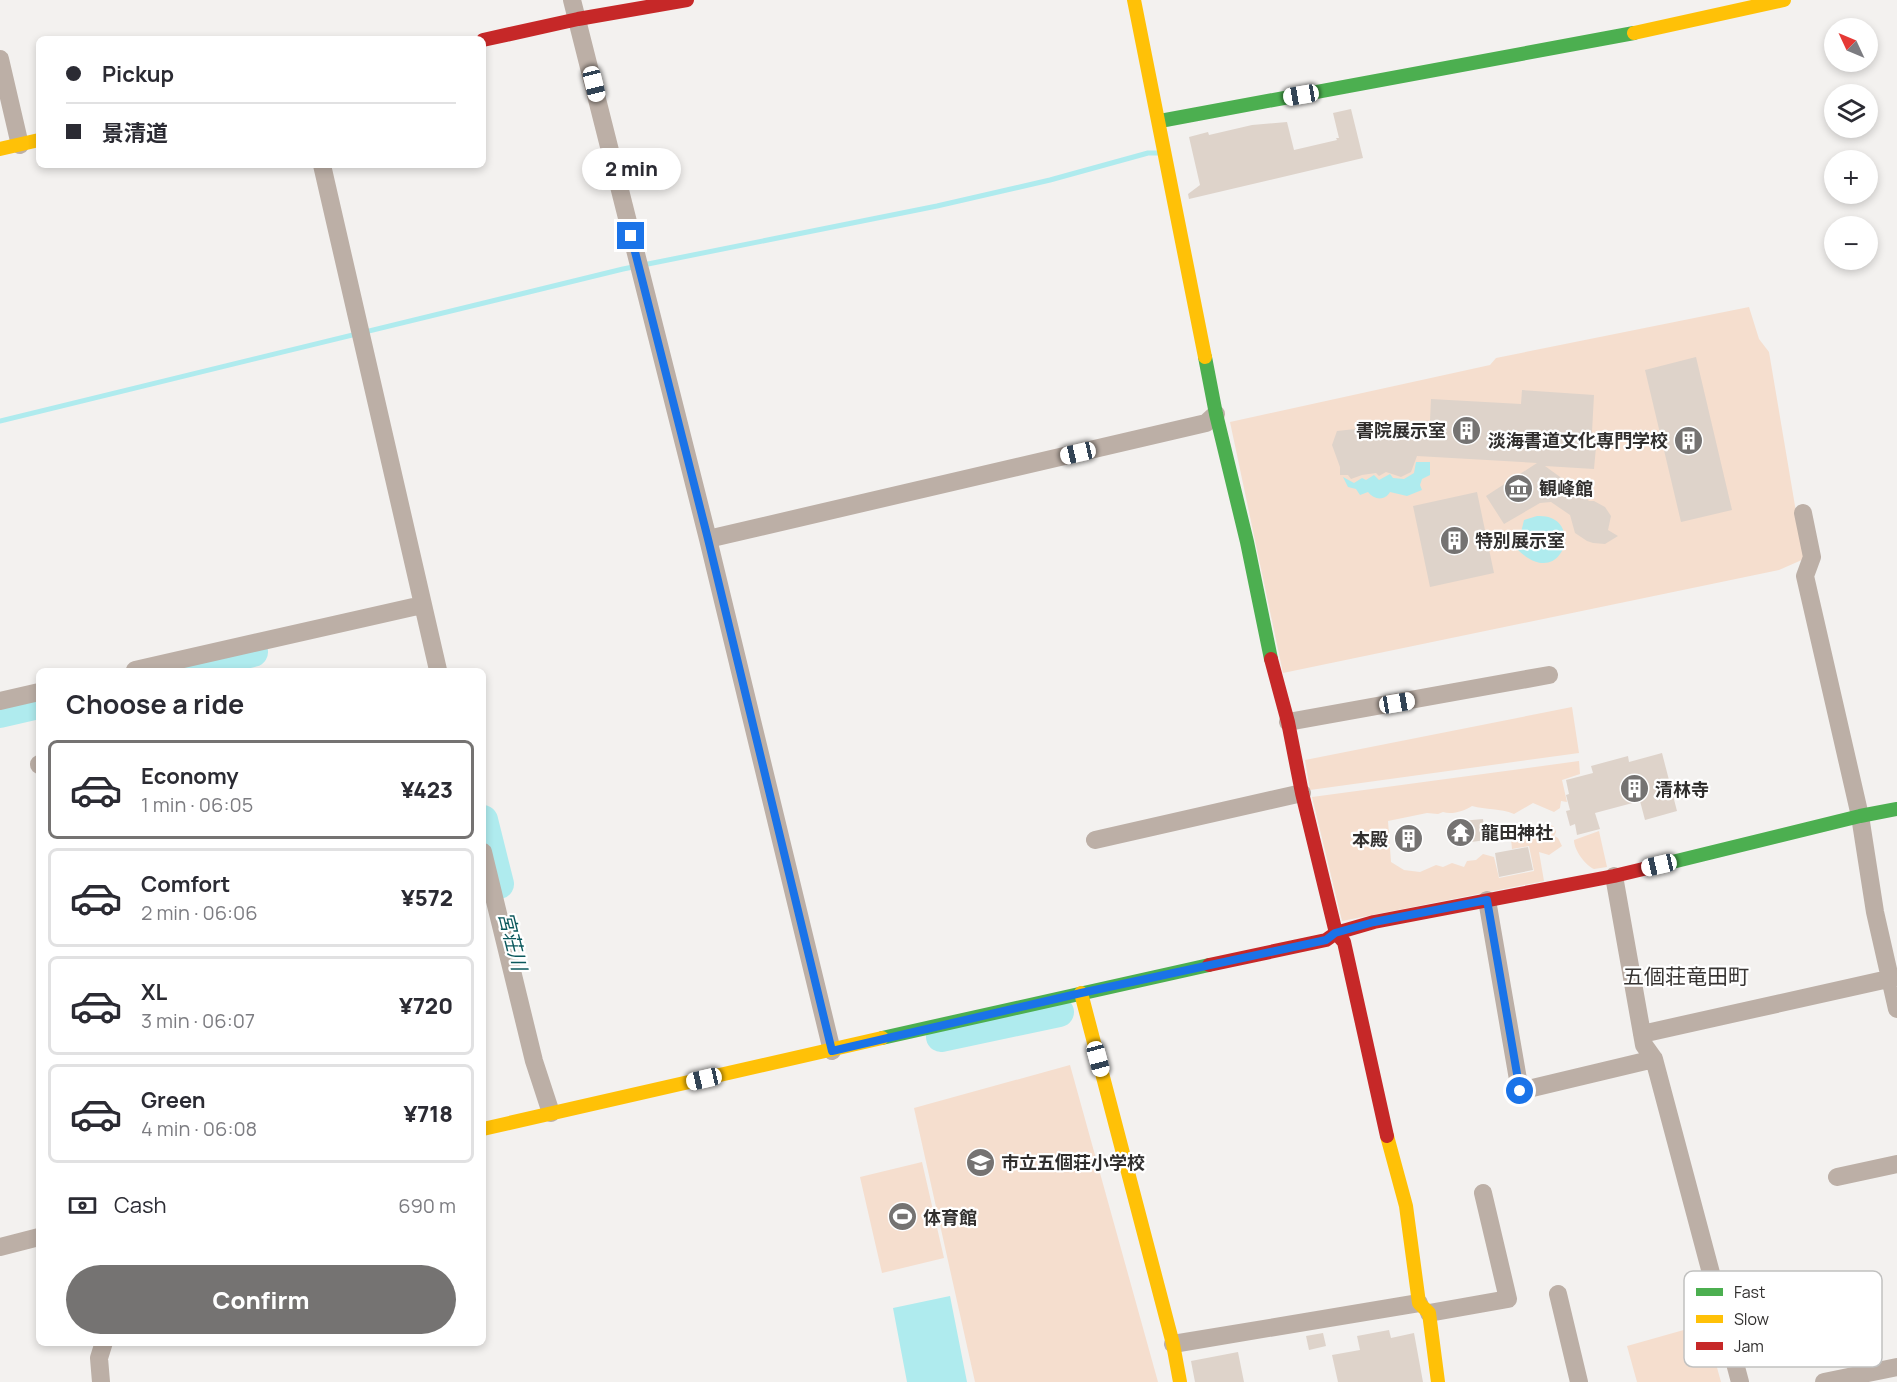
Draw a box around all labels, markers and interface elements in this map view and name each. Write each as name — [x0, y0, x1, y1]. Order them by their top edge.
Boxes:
north arrow — [1824, 18, 1878, 72]
map controls — [1824, 18, 1878, 270]
text: Pickup — [102, 59, 174, 89]
car — [581, 64, 607, 104]
car — [1282, 83, 1320, 107]
button: layers — [1824, 84, 1878, 138]
text: 景清道 — [102, 118, 168, 148]
callout: 2 min — [582, 149, 680, 191]
button: + — [1824, 150, 1878, 204]
text: 2 min — [605, 155, 658, 182]
button: − — [1824, 216, 1878, 270]
route end — [617, 222, 644, 249]
building icon: 書院展示室 — [1451, 414, 1483, 446]
place label: 書院展示室 — [1356, 418, 1446, 442]
building icon: 淡海書道文化専門学校 — [1673, 424, 1705, 456]
place label: 淡海書道文化専門学校 — [1488, 428, 1668, 452]
car — [1058, 440, 1098, 466]
museum icon: 観峰館 — [1502, 472, 1534, 504]
place label: 観峰館 — [1539, 476, 1593, 500]
building icon: 特別展示室 — [1438, 524, 1470, 556]
place label: 特別展示室 — [1475, 528, 1565, 552]
text: Choose a ride — [66, 685, 244, 722]
car — [1378, 691, 1416, 715]
text: Economy — [141, 761, 239, 791]
icon: car — [69, 763, 123, 817]
building icon: 清林寺 — [1618, 773, 1650, 805]
text: ¥423 — [401, 775, 453, 805]
place label: 清林寺 — [1655, 777, 1709, 801]
text: 1 min · 06:05 — [141, 791, 253, 818]
temple icon: 龍田神社 — [1444, 816, 1476, 848]
place label: 龍田神社 — [1481, 820, 1553, 844]
building icon: 本殿 — [1393, 823, 1425, 855]
place label: 本殿 — [1352, 827, 1388, 851]
car — [1639, 852, 1679, 878]
text: Comfort — [141, 869, 230, 899]
icon: car — [69, 871, 123, 925]
text: ¥572 — [401, 883, 453, 913]
text: 2 min · 06:06 — [141, 899, 258, 926]
water label: 宮荘川 — [493, 909, 534, 975]
district label: 五個荘竜田町 — [1623, 962, 1749, 990]
text: XL — [141, 977, 167, 1007]
icon: car — [69, 979, 123, 1033]
text: ¥720 — [399, 991, 453, 1021]
text: 3 min · 06:07 — [141, 1007, 255, 1034]
car — [1085, 1039, 1111, 1079]
car — [684, 1066, 724, 1092]
route start — [1506, 1077, 1533, 1104]
text: Green — [141, 1085, 206, 1115]
icon: car — [69, 1087, 123, 1141]
text: ¥718 — [403, 1099, 453, 1129]
text: 4 min · 06:08 — [141, 1115, 257, 1142]
school or university icon: 市立五個荘小学校 — [964, 1146, 996, 1178]
place label: 市立五個荘小学校 — [1001, 1150, 1145, 1174]
icon: cash — [66, 1189, 99, 1222]
text: Cash — [114, 1190, 167, 1220]
text: 690 m — [398, 1192, 456, 1219]
sports icon: 体育館 — [886, 1201, 918, 1233]
place label: 体育館 — [923, 1205, 977, 1229]
button: Confirm — [66, 1265, 456, 1334]
legend — [1684, 1271, 1882, 1367]
text: Fast — [1734, 1281, 1765, 1303]
text: Slow — [1734, 1308, 1769, 1330]
text: Jam — [1734, 1335, 1764, 1357]

